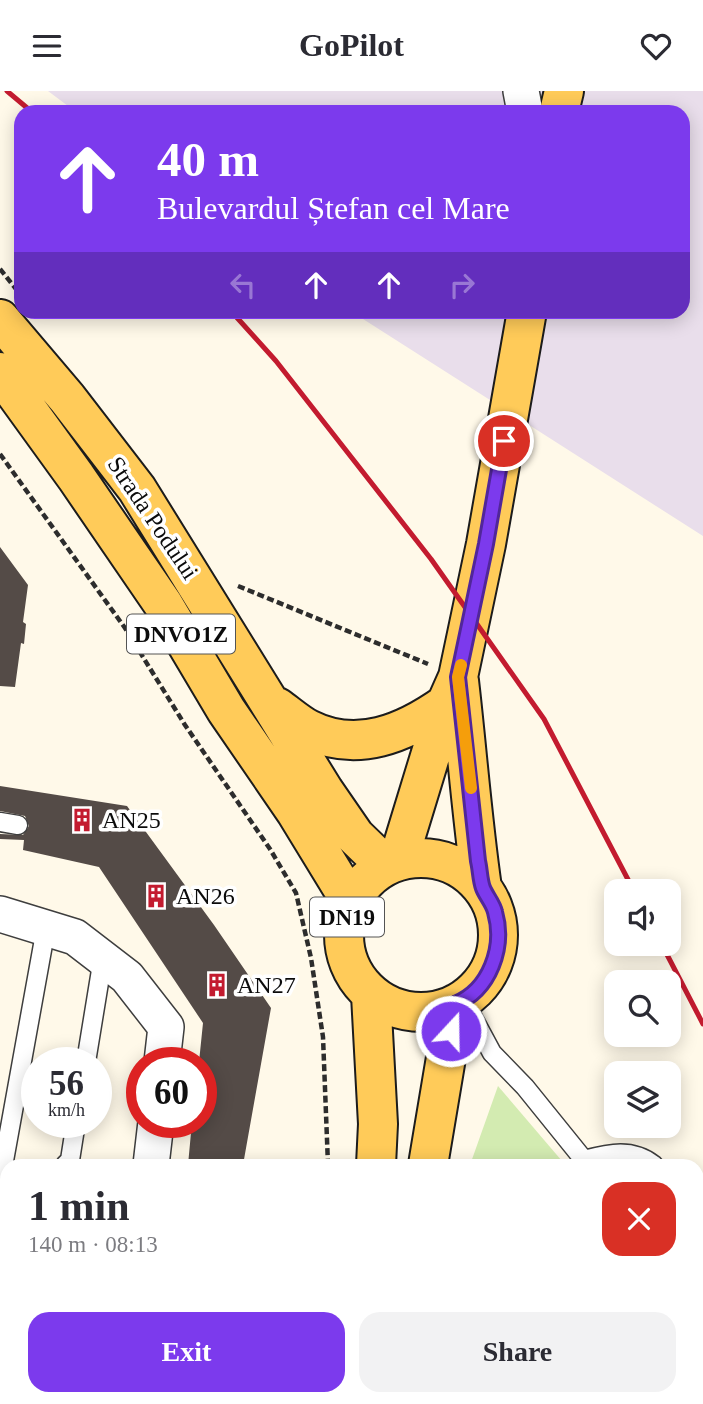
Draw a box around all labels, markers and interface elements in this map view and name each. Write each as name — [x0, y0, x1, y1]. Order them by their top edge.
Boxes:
icon: menu — [28, 27, 66, 65]
text: GoPilot — [299, 27, 404, 63]
icon: heart — [637, 27, 675, 65]
text: 40 m — [157, 132, 259, 187]
icon: ahead — [42, 133, 133, 224]
text: Bulevardul Ștefan cel Mare — [157, 190, 510, 226]
icon: left — [224, 266, 262, 304]
icon: ahead — [297, 266, 335, 304]
icon: ahead — [370, 266, 408, 304]
icon: right — [443, 266, 481, 304]
pin — [474, 411, 534, 471]
icon: arrive — [485, 422, 523, 460]
street label: Strada Podului — [103, 452, 204, 584]
road number: DNVO1Z — [127, 615, 235, 653]
building icon: AN25 — [68, 806, 96, 834]
place label: AN25 — [102, 807, 161, 833]
map controls — [604, 879, 681, 1138]
button: sound — [604, 879, 681, 956]
building icon: AN26 — [142, 882, 170, 910]
place label: AN26 — [176, 883, 235, 909]
road number: DN19 — [310, 897, 384, 937]
button: search — [604, 970, 681, 1047]
building icon: AN27 — [203, 971, 231, 999]
place label: AN27 — [237, 972, 296, 998]
position arrow — [414, 994, 488, 1068]
speed limit sign: 60 — [126, 1047, 217, 1138]
button: layers — [604, 1061, 681, 1138]
text: 56 — [49, 1064, 84, 1103]
text: km/h — [48, 1100, 85, 1120]
button: close — [602, 1182, 676, 1256]
text: 1 min — [28, 1183, 130, 1229]
text: 140 m · 08:13 — [28, 1232, 158, 1257]
button: Exit — [28, 1312, 345, 1392]
button: Share — [359, 1312, 676, 1392]

